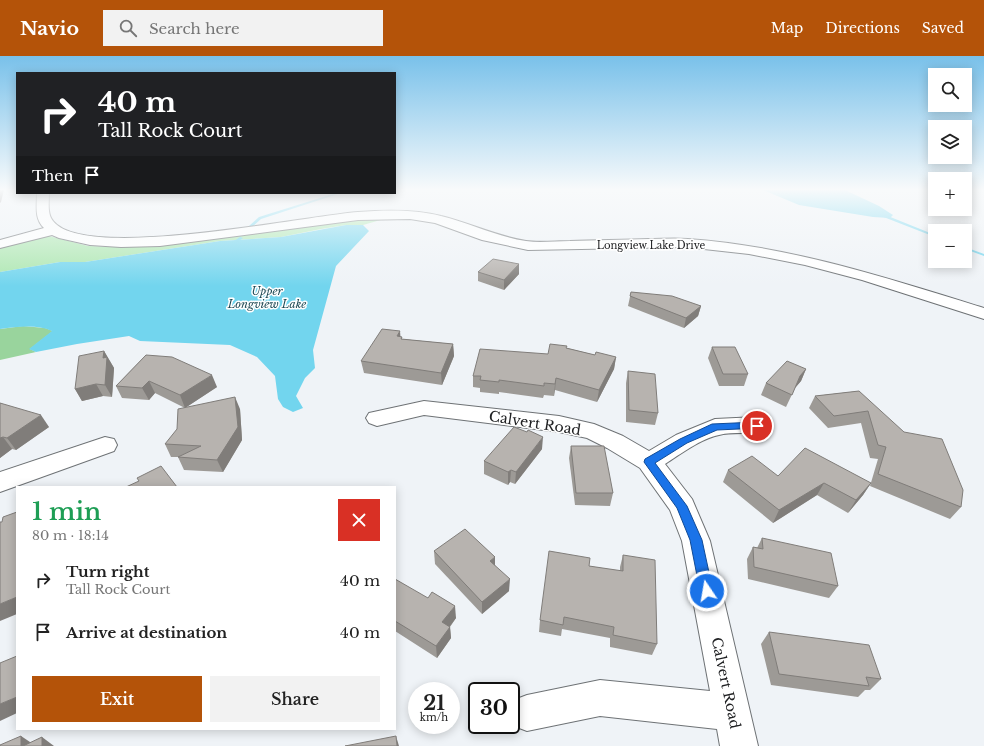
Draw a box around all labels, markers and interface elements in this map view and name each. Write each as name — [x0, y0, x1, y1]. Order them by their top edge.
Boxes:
search box — [103, 10, 383, 46]
text: Navio — [20, 17, 79, 40]
icon: search — [117, 17, 139, 39]
text: Search here — [149, 19, 240, 38]
text: Map — [771, 19, 803, 37]
text: Directions — [825, 19, 900, 37]
text: Saved — [922, 19, 964, 37]
map controls — [928, 68, 972, 268]
button: search — [928, 68, 972, 112]
text: 40 m — [98, 85, 176, 120]
icon: right — [32, 88, 84, 140]
text: Tall Rock Court — [98, 120, 243, 142]
button: layers — [928, 120, 972, 164]
icon: arrive — [81, 164, 103, 186]
text: Then — [32, 166, 73, 185]
button: + — [928, 172, 972, 216]
button: − — [928, 224, 972, 268]
street label: Longview Lake Drive — [597, 239, 706, 252]
water label: Upper Longview Lake — [227, 284, 306, 311]
street label: Calvert Road — [488, 407, 583, 439]
pin — [740, 409, 774, 443]
icon: arrive — [746, 415, 768, 437]
text: 1 min — [32, 497, 101, 526]
button: close — [338, 499, 380, 541]
text: 80 m · 18:14 — [32, 527, 109, 544]
text: Turn right — [66, 562, 149, 581]
icon: right — [32, 569, 54, 591]
position arrow — [686, 570, 728, 612]
text: 40 m — [340, 571, 380, 590]
text: Tall Rock Court — [66, 581, 170, 598]
icon: arrive — [32, 621, 54, 643]
text: Arrive at destination — [66, 623, 227, 642]
text: 40 m — [340, 623, 380, 642]
street label: Calvert Road — [708, 636, 745, 731]
button: Exit — [32, 676, 202, 722]
button: Share — [210, 676, 380, 722]
speed limit sign: 30 — [468, 682, 520, 734]
text: 21 — [423, 691, 445, 715]
text: km/h — [420, 711, 448, 724]

